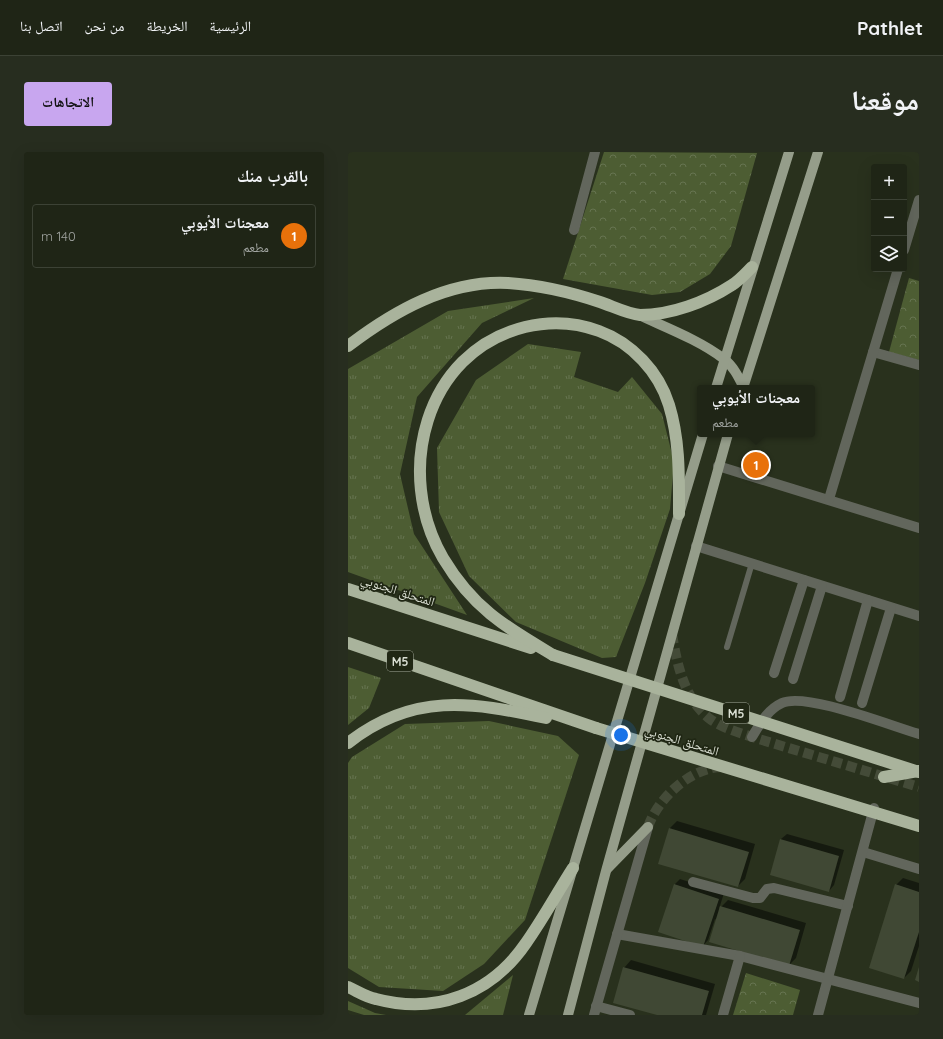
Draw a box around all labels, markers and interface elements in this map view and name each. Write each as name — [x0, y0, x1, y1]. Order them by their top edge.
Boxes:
text: Pathlet — [857, 16, 923, 40]
text: اتصل بنا — [20, 17, 63, 35]
text: من نحن — [85, 17, 124, 35]
text: الخريطة — [146, 17, 188, 35]
text: الرئيسية — [210, 17, 251, 35]
button: الاتجاهات — [24, 82, 112, 126]
text: موقعنا — [851, 82, 919, 117]
map controls — [871, 164, 907, 272]
button: + — [871, 164, 907, 200]
text: بالقرب منك — [237, 165, 308, 186]
button: − — [871, 200, 907, 236]
text: معجنات الأيوبي — [181, 213, 269, 232]
text: 140 m — [41, 228, 76, 244]
text: 1 — [291, 228, 297, 244]
button: layers — [871, 236, 907, 272]
text: مطعم — [243, 239, 269, 255]
popup — [697, 385, 815, 437]
text: معجنات الأيوبي — [712, 388, 800, 407]
text: مطعم — [712, 414, 738, 430]
pin: 1 — [743, 450, 769, 480]
street label: المتحلق الجنوبي — [358, 571, 437, 613]
road number: M5 — [387, 651, 413, 671]
road number: M5 — [723, 703, 749, 723]
street label: المتحلق الجنوبي — [642, 721, 721, 762]
your location — [611, 725, 631, 745]

